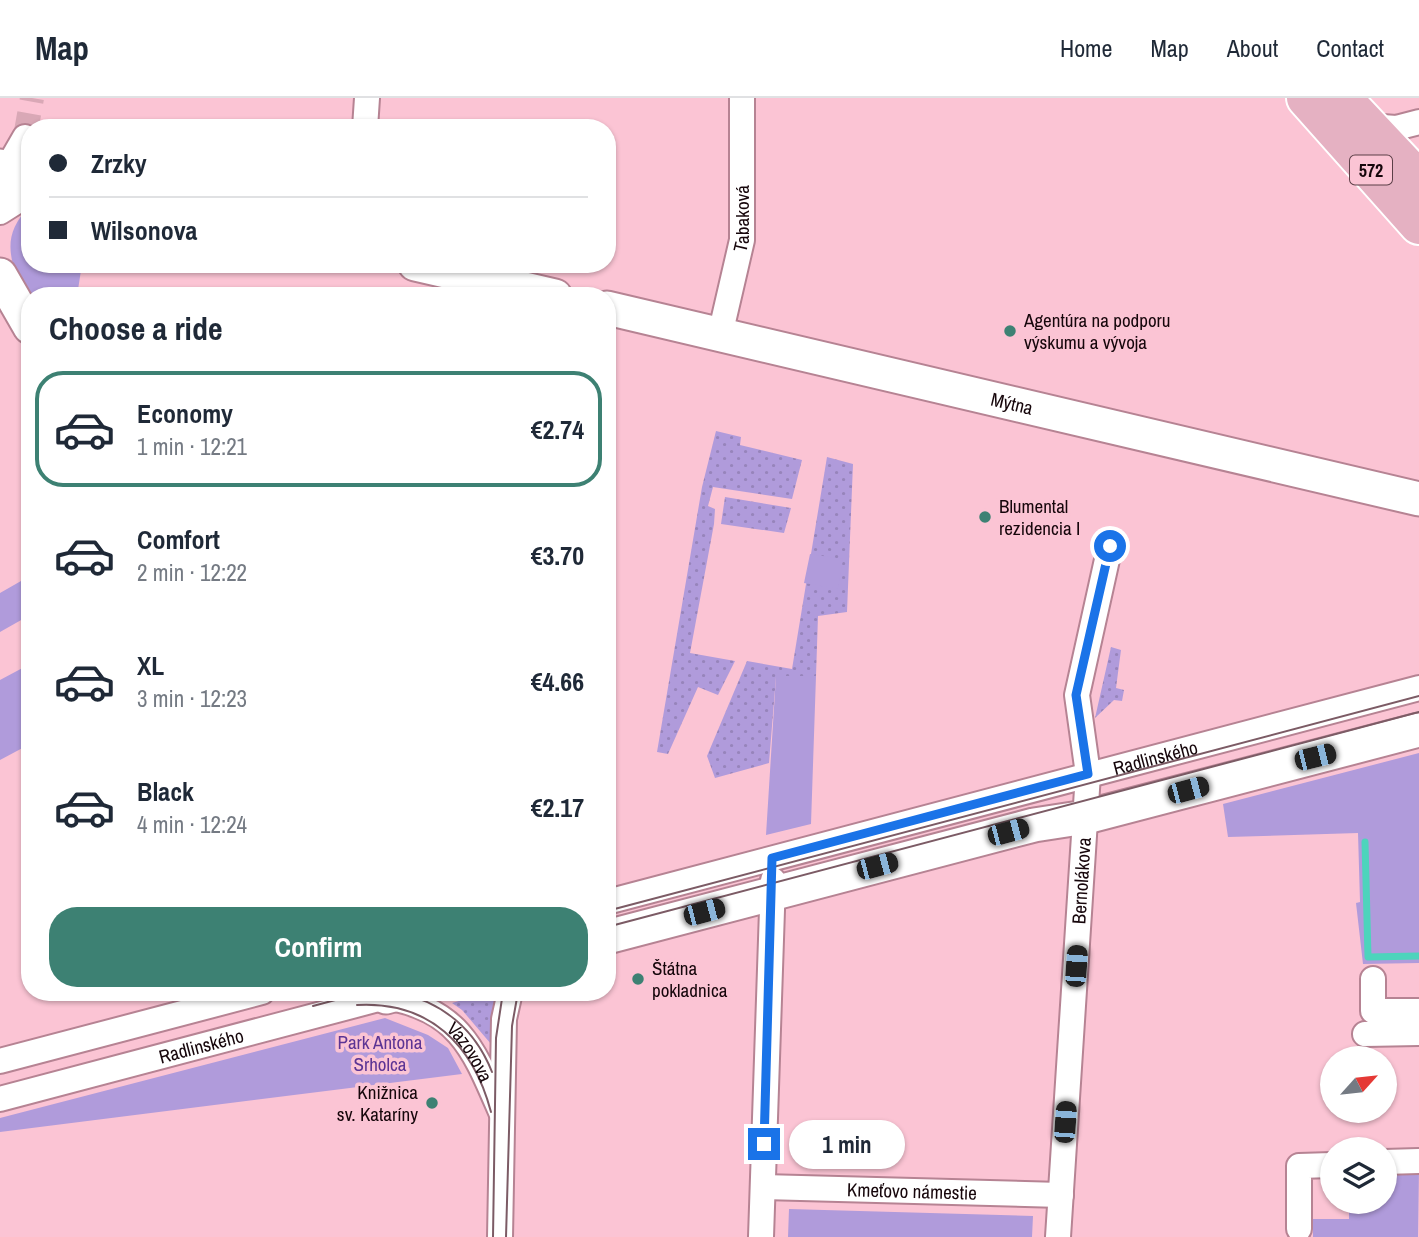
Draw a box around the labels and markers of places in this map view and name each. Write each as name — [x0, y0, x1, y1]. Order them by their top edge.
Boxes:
place label: Agentúra na podporu výskumu a vývoja — [1023, 307, 1170, 355]
marker: Agentúra na podporu výskumu a vývoja — [1002, 323, 1018, 339]
place label: Blumental rezidencia I — [999, 493, 1080, 541]
marker: Blumental rezidencia I — [977, 509, 993, 525]
place label: Štátna pokladnica — [652, 955, 728, 1003]
marker: Štátna pokladnica — [630, 971, 646, 987]
place label: Knižnica sv. Kataríny — [337, 1079, 418, 1127]
marker: Knižnica sv. Kataríny — [424, 1095, 440, 1111]

